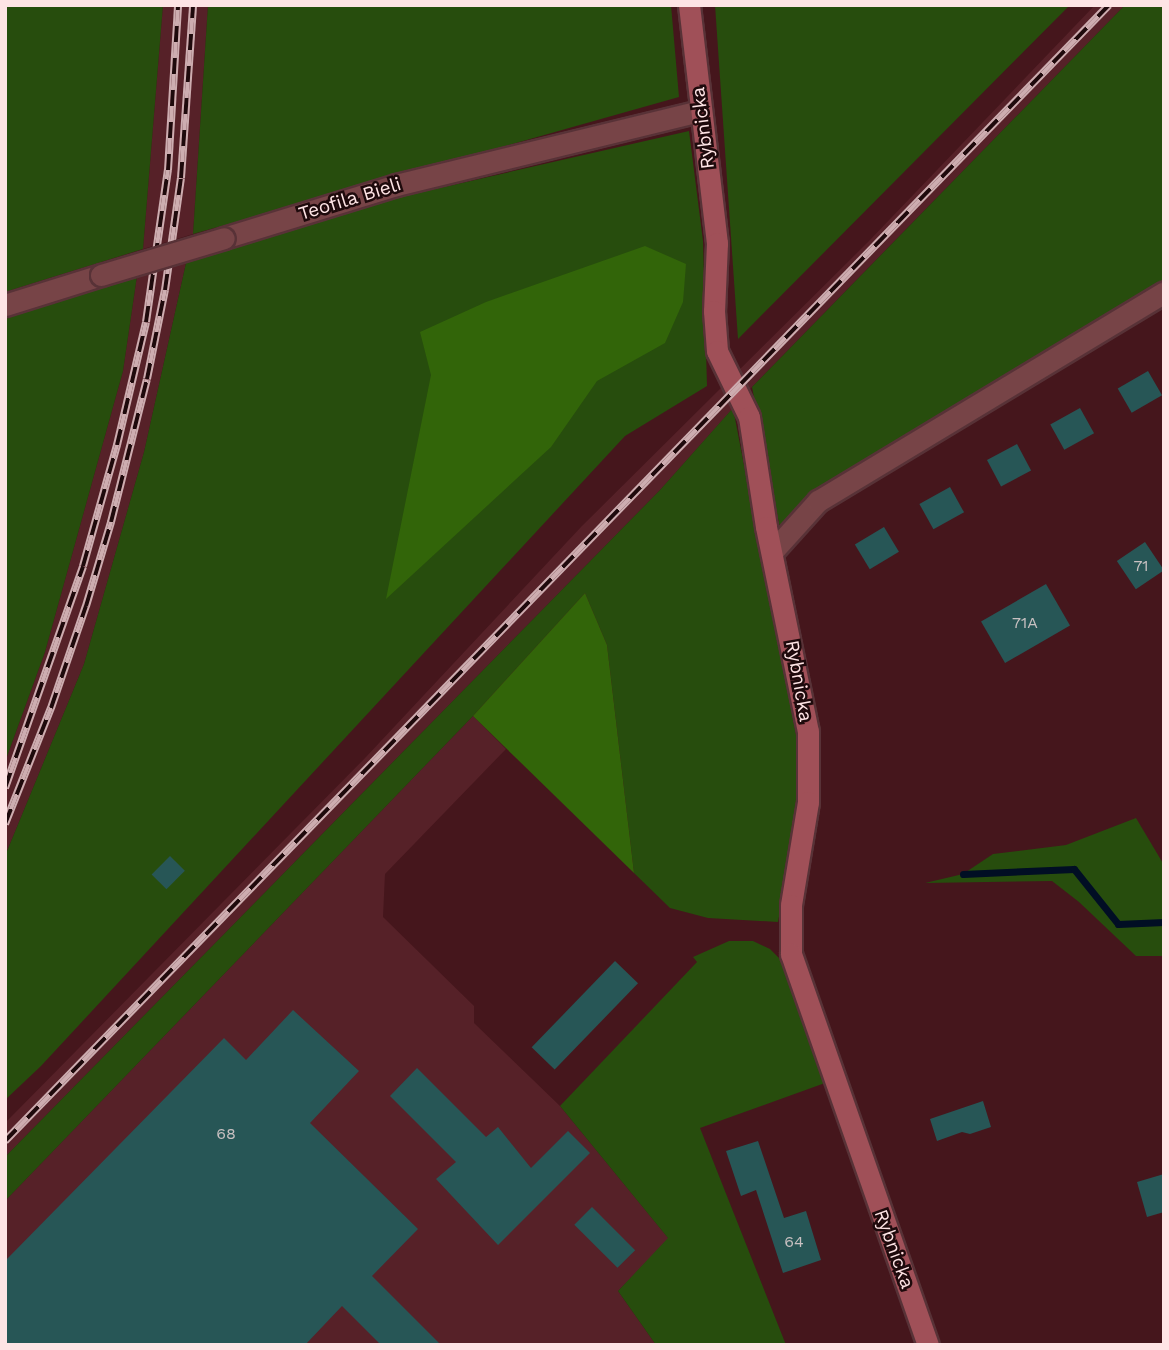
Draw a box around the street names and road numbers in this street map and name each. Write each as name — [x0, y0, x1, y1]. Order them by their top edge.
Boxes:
street label: Rybnicka — [687, 86, 719, 170]
street label: Teofila Bieli — [296, 173, 404, 225]
street label: Rybnicka — [781, 638, 817, 724]
street label: Rybnicka — [869, 1206, 919, 1292]

